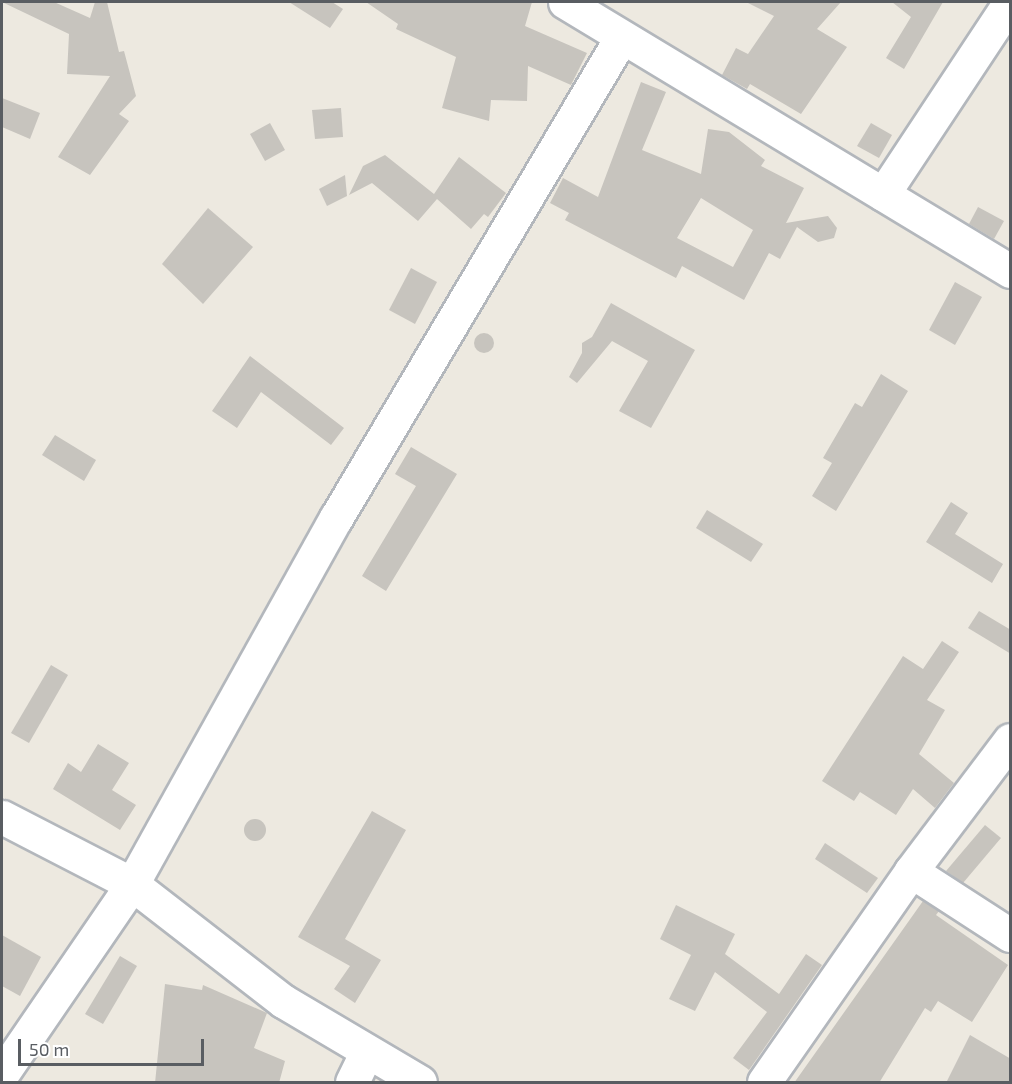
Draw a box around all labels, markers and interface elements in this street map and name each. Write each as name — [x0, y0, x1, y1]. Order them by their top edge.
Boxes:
scale bar — [21, 1027, 207, 1065]
text: 50 m — [29, 1038, 69, 1060]

